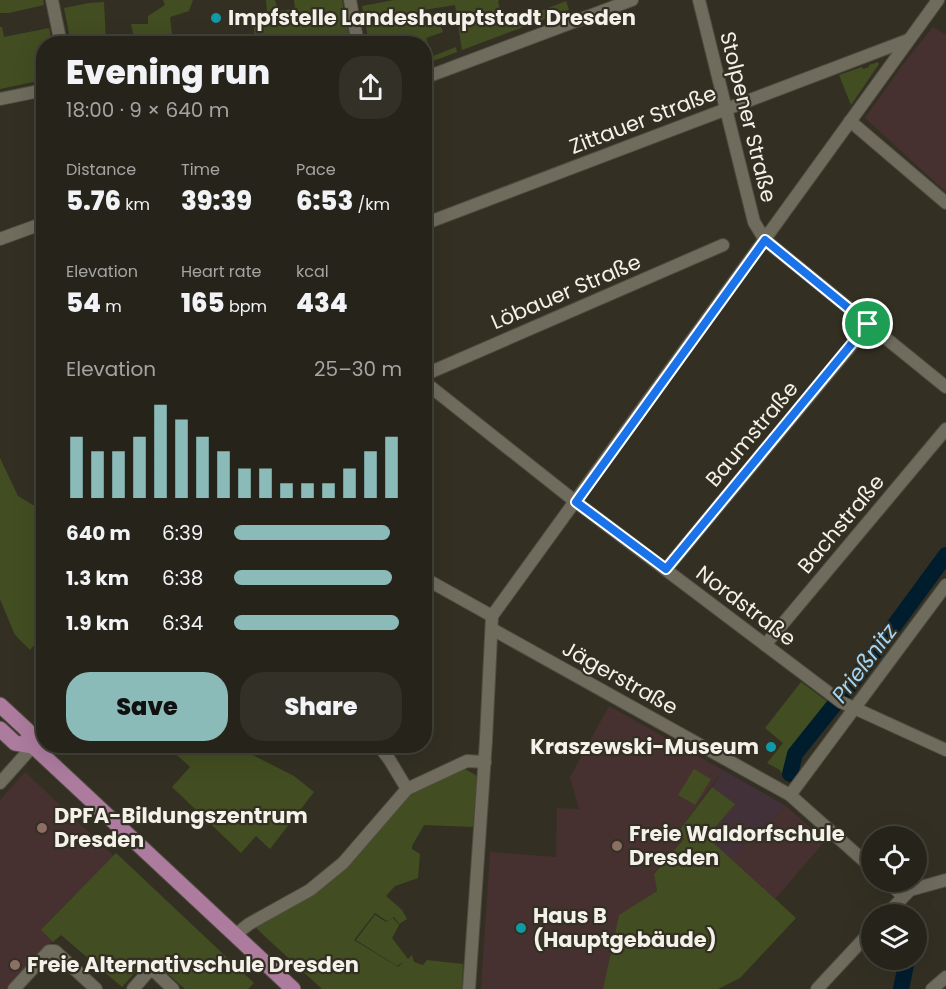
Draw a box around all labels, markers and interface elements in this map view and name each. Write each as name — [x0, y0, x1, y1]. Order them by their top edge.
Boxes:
place label: Impfstelle Landeshauptstadt Dresden — [228, 3, 636, 32]
marker: Impfstelle Landeshauptstadt Dresden — [209, 11, 223, 25]
street label: Stolpener Straße — [713, 28, 784, 205]
text: Evening run — [66, 49, 270, 96]
button: share — [339, 56, 402, 119]
street label: Zittauer Straße — [565, 78, 720, 161]
text: 18:00 · 9 × 640 m — [66, 96, 229, 124]
text: Distance — [66, 158, 136, 181]
text: Time — [181, 158, 220, 181]
text: Pace — [296, 158, 336, 181]
text: 5.76 — [66, 183, 121, 219]
text: 39:39 — [181, 183, 252, 219]
text: 6:53 — [296, 183, 353, 219]
text: km — [121, 193, 150, 216]
text: /km — [353, 193, 390, 216]
street label: Löbauer Straße — [486, 247, 645, 336]
text: Elevation — [66, 260, 138, 283]
text: Heart rate — [181, 260, 261, 283]
text: kcal — [296, 260, 329, 283]
text: 54 — [66, 285, 101, 321]
text: 165 — [181, 285, 225, 321]
text: 434 — [296, 285, 348, 321]
text: m — [101, 295, 122, 318]
text: bpm — [225, 295, 267, 318]
pin — [842, 298, 893, 349]
icon: arrive — [851, 307, 884, 340]
text: Elevation — [66, 355, 156, 383]
text: 25–30 m — [314, 355, 402, 383]
street label: Baumstraße — [699, 375, 805, 493]
street label: Bachstraße — [791, 468, 891, 579]
text: 640 m — [66, 519, 131, 547]
text: 6:39 — [162, 519, 203, 547]
street label: Nordstraße — [690, 558, 802, 653]
text: 1.3 km — [66, 564, 129, 592]
text: 6:38 — [162, 564, 203, 592]
text: 1.9 km — [66, 609, 129, 637]
text: 6:34 — [162, 609, 203, 637]
water label: Prießnitz — [824, 616, 905, 709]
street label: Jägerstraße — [557, 634, 683, 721]
button: Save — [66, 672, 228, 741]
button: Share — [240, 672, 402, 741]
place label: Kraszewski-Museum — [530, 732, 759, 761]
marker: Kraszewski-Museum — [764, 740, 778, 754]
place label: DPFA-Bildungszentrum Dresden — [54, 801, 308, 854]
place label: Freie Waldorfschule Dresden — [629, 819, 845, 872]
marker: DPFA-Bildungszentrum Dresden — [35, 821, 49, 835]
map controls — [861, 826, 927, 970]
button: locate — [861, 826, 927, 892]
marker: Freie Waldorfschule Dresden — [610, 839, 624, 853]
place label: Haus B (Hauptgebäude) — [533, 901, 717, 954]
button: layers — [861, 904, 927, 970]
marker: Haus B (Hauptgebäude) — [514, 921, 528, 935]
place label: Freie Alternativschule Dresden — [27, 950, 359, 979]
marker: Freie Alternativschule Dresden — [8, 958, 22, 972]

